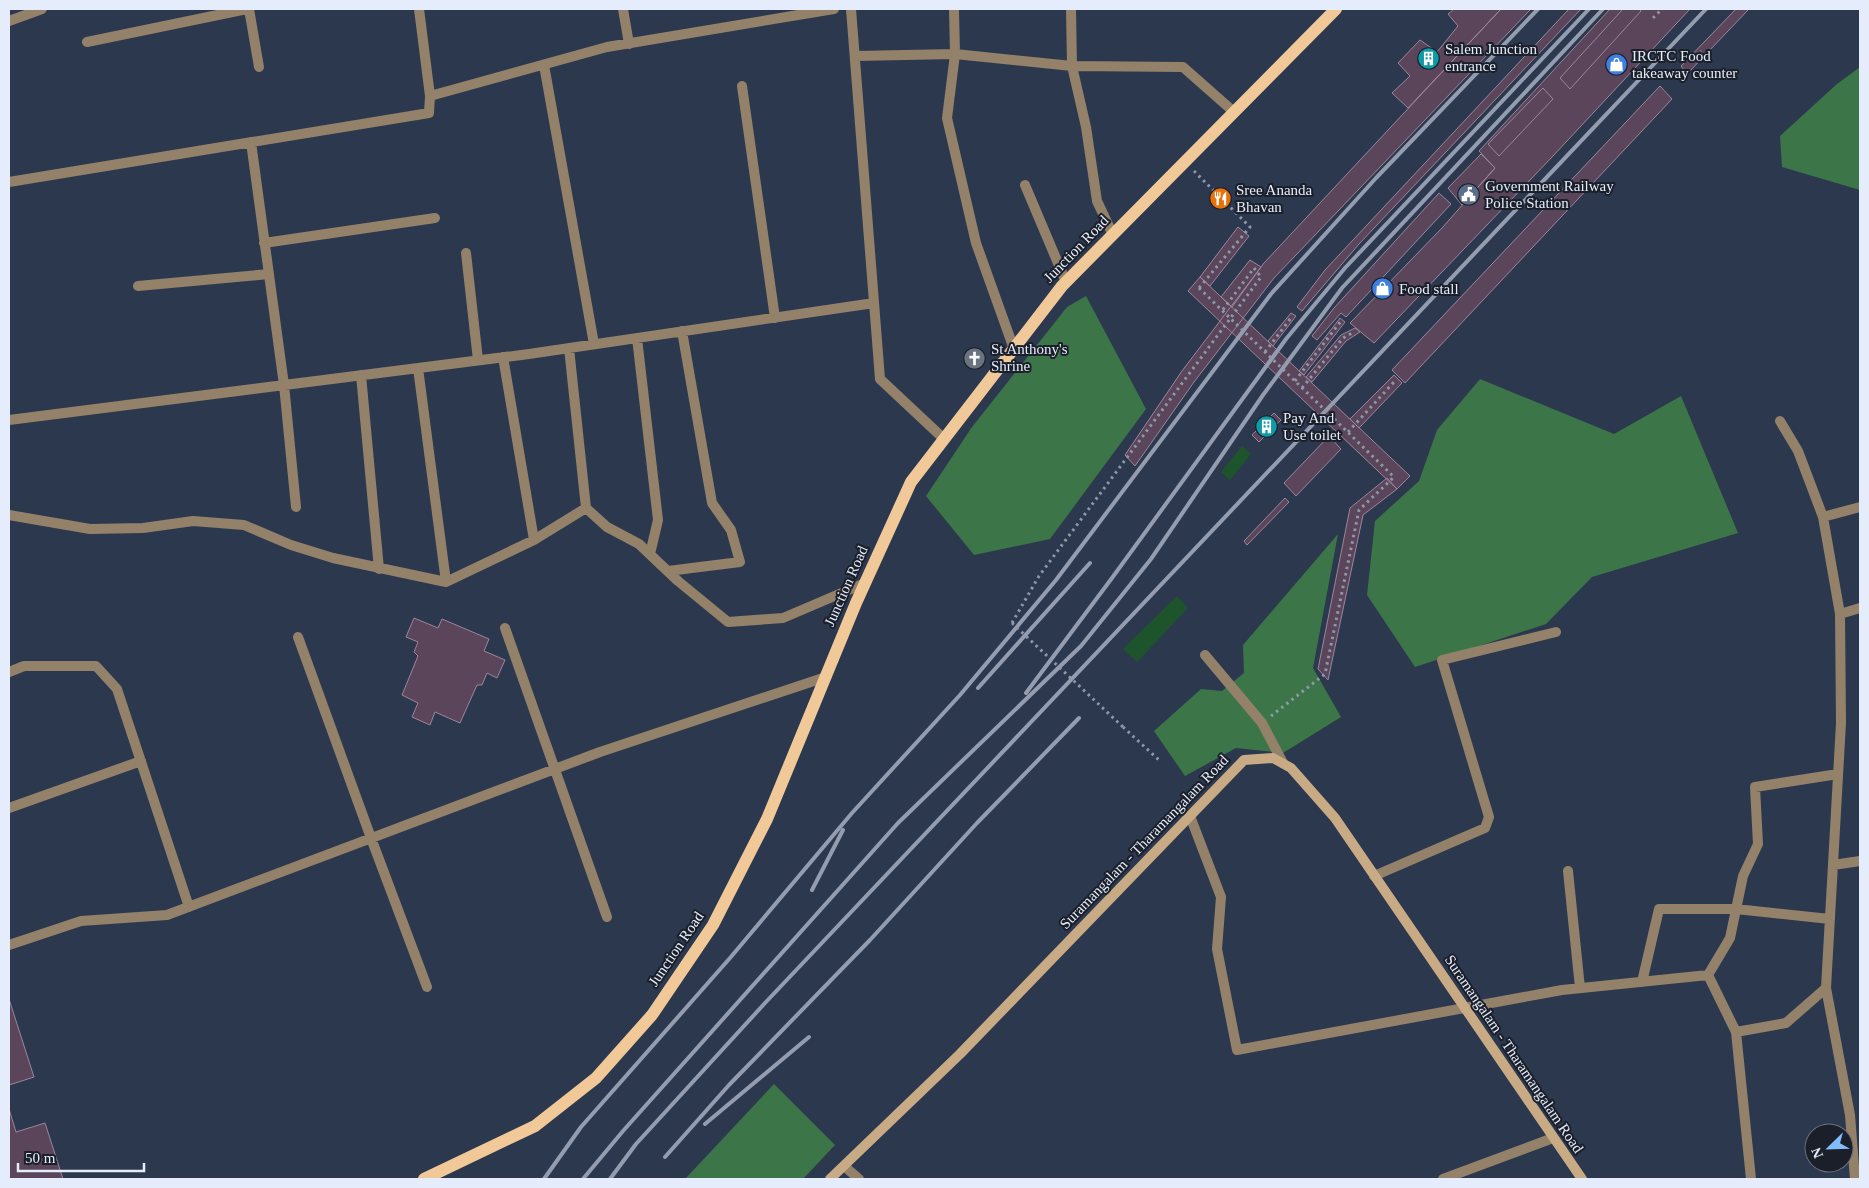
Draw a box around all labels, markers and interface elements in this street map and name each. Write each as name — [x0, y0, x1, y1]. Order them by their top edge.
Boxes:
place label: Salem Junction entrance — [1445, 41, 1538, 74]
building icon: Salem Junction entrance — [1417, 46, 1441, 70]
place label: IRCTC Food takeaway counter — [1632, 48, 1737, 81]
shop icon: IRCTC Food takeaway counter — [1604, 53, 1628, 77]
place label: Government Railway Police Station — [1485, 178, 1614, 211]
place label: Sree Ananda Bhavan — [1236, 182, 1313, 215]
public building icon: Government Railway Police Station — [1457, 183, 1481, 207]
restaurant icon: Sree Ananda Bhavan — [1208, 187, 1232, 211]
street label: Junction Road — [1040, 212, 1112, 286]
shop icon: Food stall — [1371, 277, 1395, 301]
place label: Food stall — [1399, 281, 1459, 297]
place label: St Anthony's Shrine — [991, 341, 1068, 374]
church icon: St Anthony's Shrine — [963, 346, 987, 370]
place label: Pay And Use toilet — [1283, 410, 1342, 443]
building icon: Pay And Use toilet — [1255, 415, 1279, 439]
street label: Junction Road — [821, 543, 871, 629]
street label: Suramangalam - Tharamangalam Road — [1057, 752, 1232, 932]
street label: Junction Road — [645, 908, 707, 989]
street label: Suramangalam - Tharamangalam Road — [1442, 952, 1587, 1156]
north arrow — [1804, 1123, 1854, 1173]
scale bar — [18, 1140, 144, 1172]
text: N — [1809, 1145, 1826, 1160]
text: 50 m — [25, 1150, 56, 1166]

